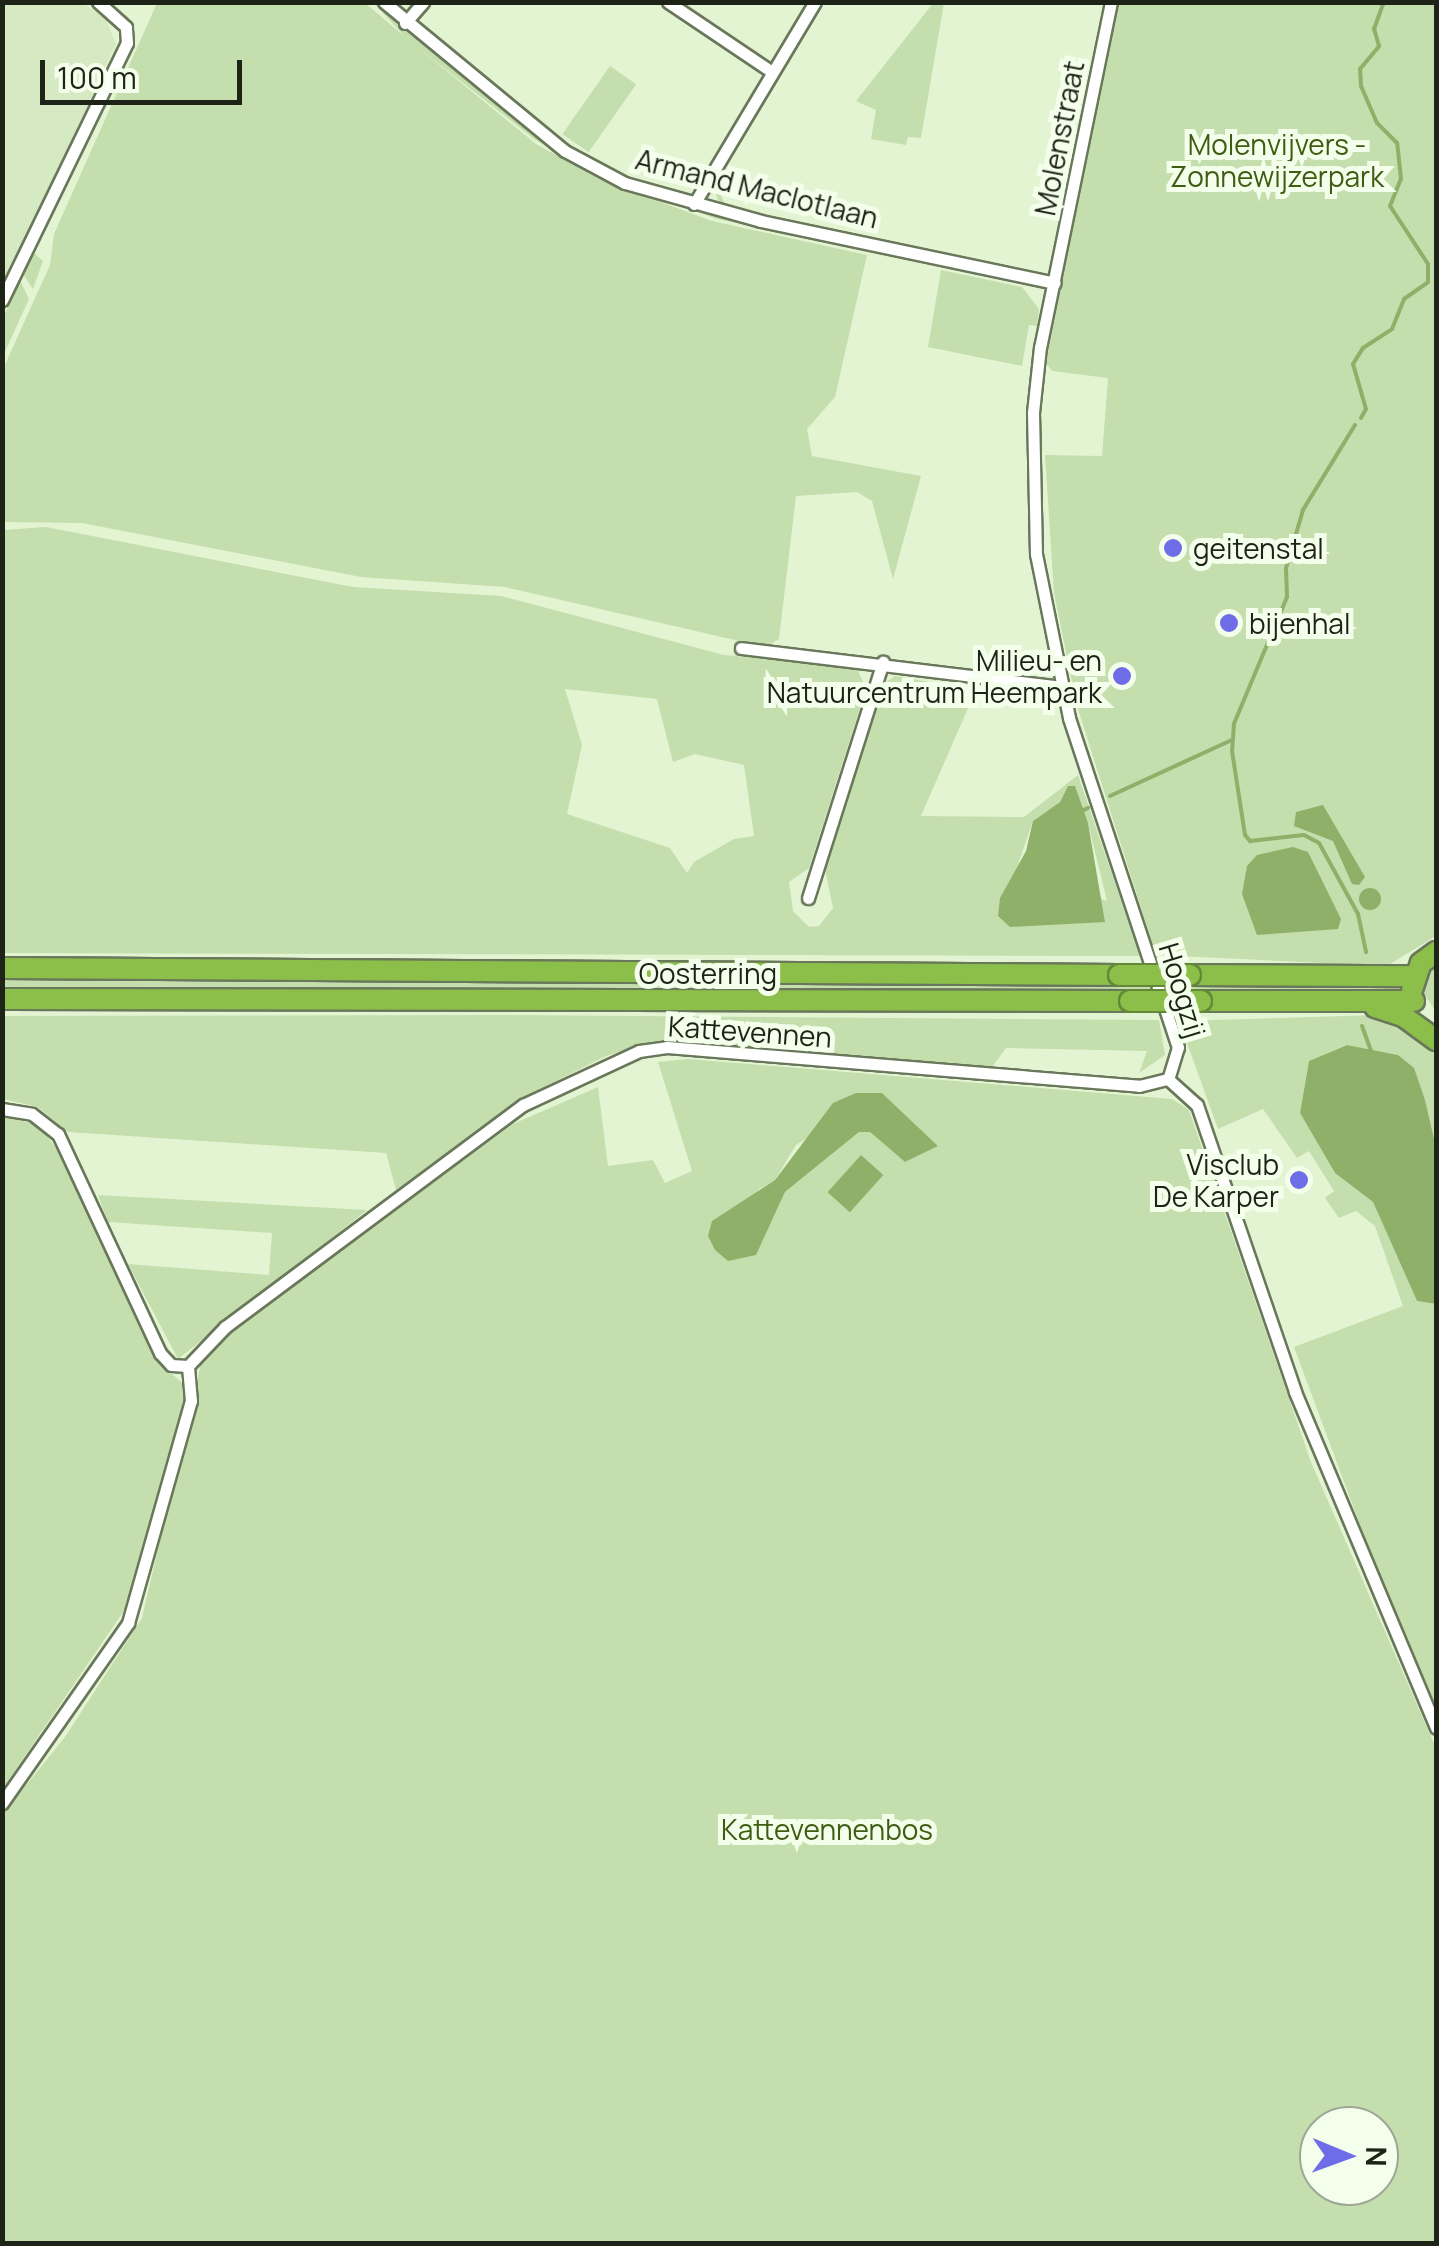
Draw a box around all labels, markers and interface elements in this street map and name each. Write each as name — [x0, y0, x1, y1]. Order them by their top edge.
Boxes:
scale bar — [45, 40, 248, 102]
text: 100 m — [57, 57, 137, 98]
street label: Molenstraat — [1028, 58, 1090, 218]
park label: Molenvijvers - Zonnewijzerpark — [1170, 127, 1384, 193]
street label: Armand Maclotlaan — [632, 142, 882, 234]
place label: geitenstal — [1193, 531, 1324, 565]
marker: geitenstal — [1162, 537, 1184, 559]
place label: bijenhal — [1249, 606, 1350, 640]
marker: bijenhal — [1218, 612, 1240, 634]
place label: Milieu- en Natuurcentrum Heempark — [767, 643, 1102, 709]
marker: Milieu- en Natuurcentrum Heempark — [1111, 665, 1133, 687]
street label: Hoogzij — [1153, 939, 1213, 1041]
street label: Oosterring — [639, 956, 777, 990]
street label: Kattevennen — [667, 1009, 833, 1053]
place label: Visclub De Karper — [1153, 1147, 1279, 1213]
marker: Visclub De Karper — [1288, 1169, 1310, 1191]
park label: Kattevennenbos — [721, 1812, 933, 1846]
north arrow — [1299, 2106, 1399, 2206]
text: N — [1358, 2146, 1396, 2167]

